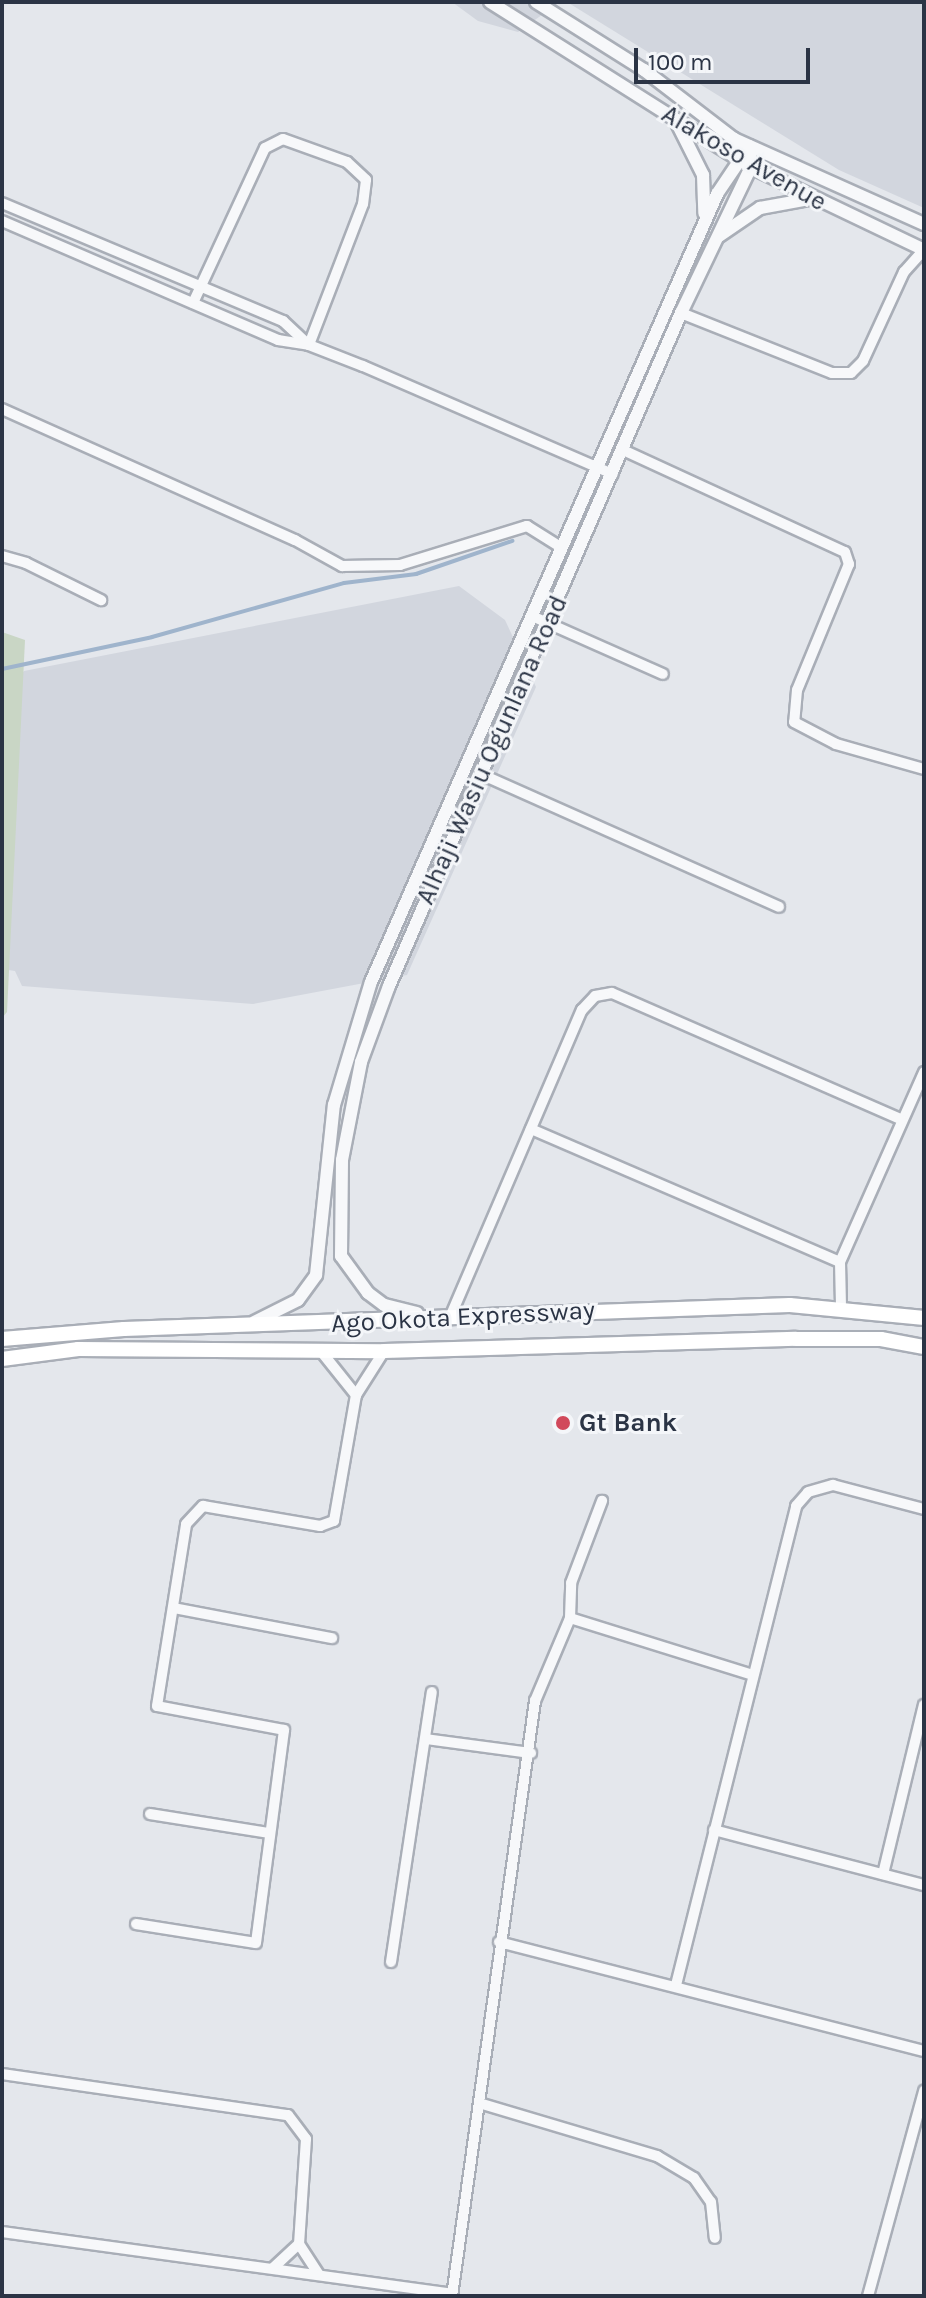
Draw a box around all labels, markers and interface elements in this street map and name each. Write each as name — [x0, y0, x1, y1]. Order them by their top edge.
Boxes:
scale bar — [638, 32, 814, 82]
text: 100 m — [648, 48, 713, 76]
street label: Alakoso Avenue — [656, 98, 832, 218]
street label: Alhaji Wasiu Ogunlana Road — [410, 591, 574, 909]
street label: Ago Okota Expressway — [330, 1295, 596, 1339]
place label: Gt Bank — [579, 1407, 677, 1439]
marker: Gt Bank — [554, 1414, 572, 1432]

